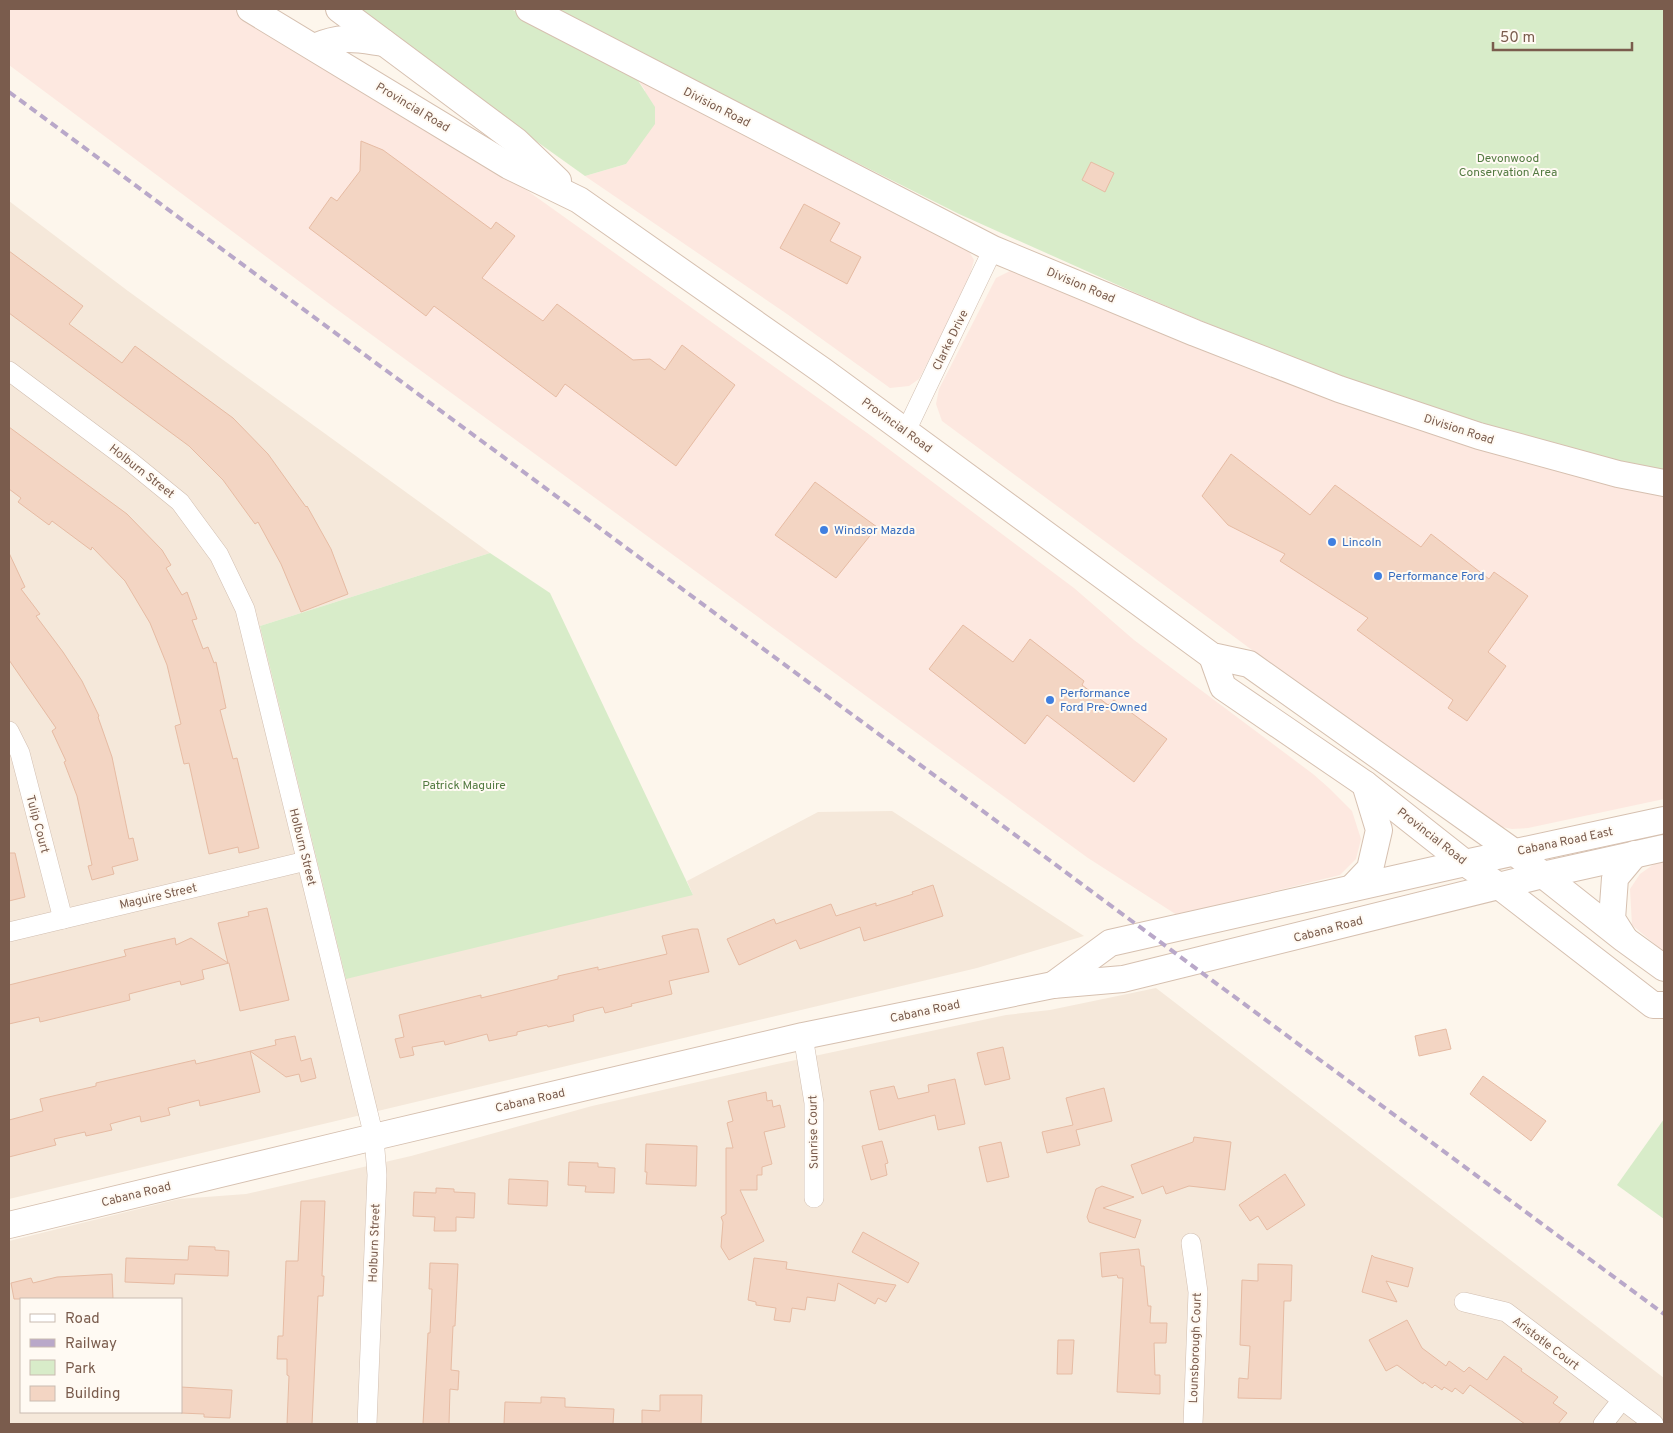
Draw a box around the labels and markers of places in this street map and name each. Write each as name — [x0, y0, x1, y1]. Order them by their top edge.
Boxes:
place label: Windsor Mazda — [834, 523, 915, 539]
marker: Windsor Mazda — [818, 524, 830, 536]
place label: Lincoln — [1342, 535, 1381, 551]
marker: Lincoln — [1326, 536, 1338, 548]
place label: Performance Ford — [1388, 569, 1484, 585]
marker: Performance Ford — [1372, 570, 1384, 582]
place label: Performance Ford Pre-Owned — [1060, 686, 1147, 716]
marker: Performance Ford Pre-Owned — [1044, 694, 1056, 706]

